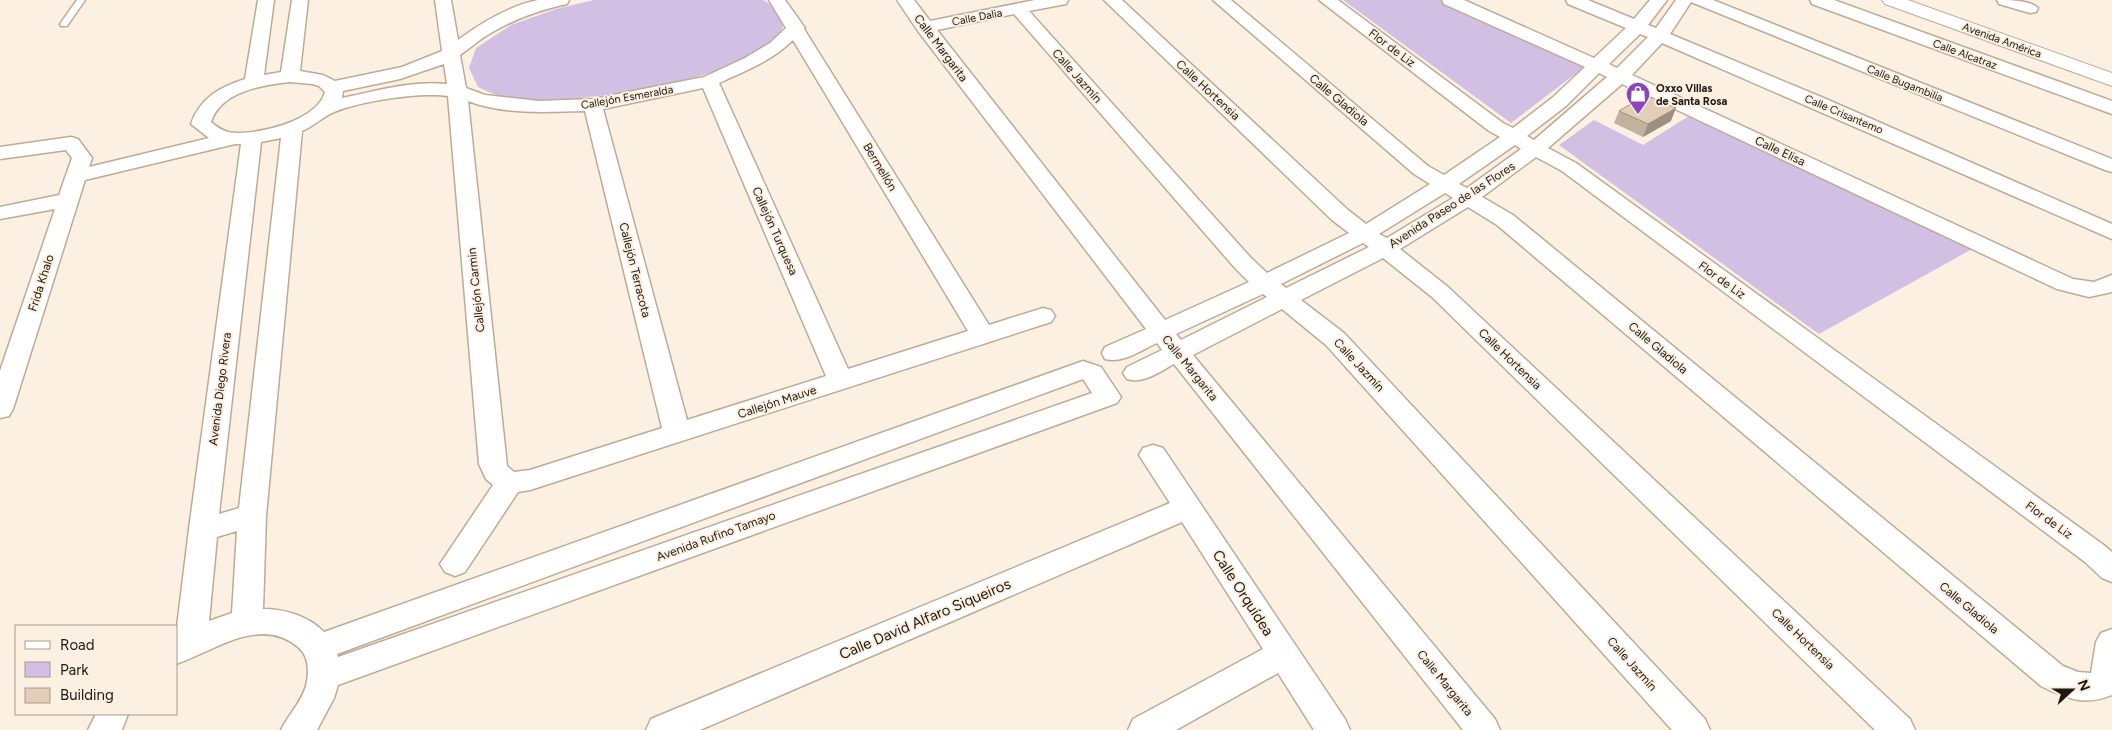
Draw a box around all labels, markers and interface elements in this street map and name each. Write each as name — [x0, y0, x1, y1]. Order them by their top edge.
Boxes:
street label: Calle Dalia — [951, 6, 1003, 29]
street label: Calle Margarita — [911, 12, 971, 84]
street label: Avenida América — [1961, 20, 2043, 61]
street label: Flor de Liz — [1366, 26, 1418, 70]
street label: Calle Alcatraz — [1931, 37, 1999, 72]
street label: Calle Jazmín — [1049, 46, 1105, 106]
street label: Calle Hortensia — [1173, 57, 1243, 123]
street label: Calle Bugambilia — [1865, 62, 1945, 105]
street label: Calle Gladiola — [1307, 71, 1371, 129]
shop icon: Oxxo Villas de Santa Rosa — [1625, 81, 1651, 115]
place label: Oxxo Villas de Santa Rosa — [1656, 82, 1727, 108]
street label: Callejón Esmeralda — [580, 83, 674, 112]
street label: Calle Crisantemo — [1803, 92, 1885, 137]
street label: Calle Elisa — [1753, 133, 1807, 169]
street label: Bermellón — [860, 140, 900, 194]
street label: Avenida Paseo de las Flores — [1386, 159, 1518, 251]
street label: Callejón Turquesa — [749, 185, 801, 277]
street label: Callejón Terracota — [616, 221, 654, 319]
street label: Callejón Carmin — [465, 247, 487, 333]
street label: Frida Khalo — [25, 253, 57, 313]
street label: Flor de Liz — [1696, 258, 1748, 302]
street label: Calle Gladiola — [1626, 319, 1690, 377]
street label: Calle Hortensia — [1476, 326, 1544, 392]
street label: Avenida Diego Rivera — [206, 332, 234, 446]
street label: Calle Margarita — [1159, 332, 1221, 404]
street label: Calle Jazmín — [1331, 336, 1387, 395]
street label: Callejón Mauve — [736, 383, 819, 421]
street label: Flor de Liz — [2023, 498, 2075, 542]
street label: Avenida Rufino Tamayo — [655, 508, 777, 564]
street label: Calle Orquídea — [1209, 547, 1277, 639]
street label: Calle David Alfaro Siqueiros — [836, 575, 1014, 663]
street label: Calle Gladiola — [1937, 579, 2001, 637]
street label: Calle Hortensia — [1769, 606, 1837, 672]
legend — [15, 625, 178, 715]
street label: Calle Jazmín — [1604, 634, 1660, 694]
text: Road — [60, 636, 95, 654]
street label: Calle Margarita — [1414, 647, 1476, 719]
text: Park — [60, 661, 89, 679]
north arrow — [2047, 665, 2097, 715]
text: N — [2074, 677, 2094, 694]
text: Building — [60, 686, 114, 704]

